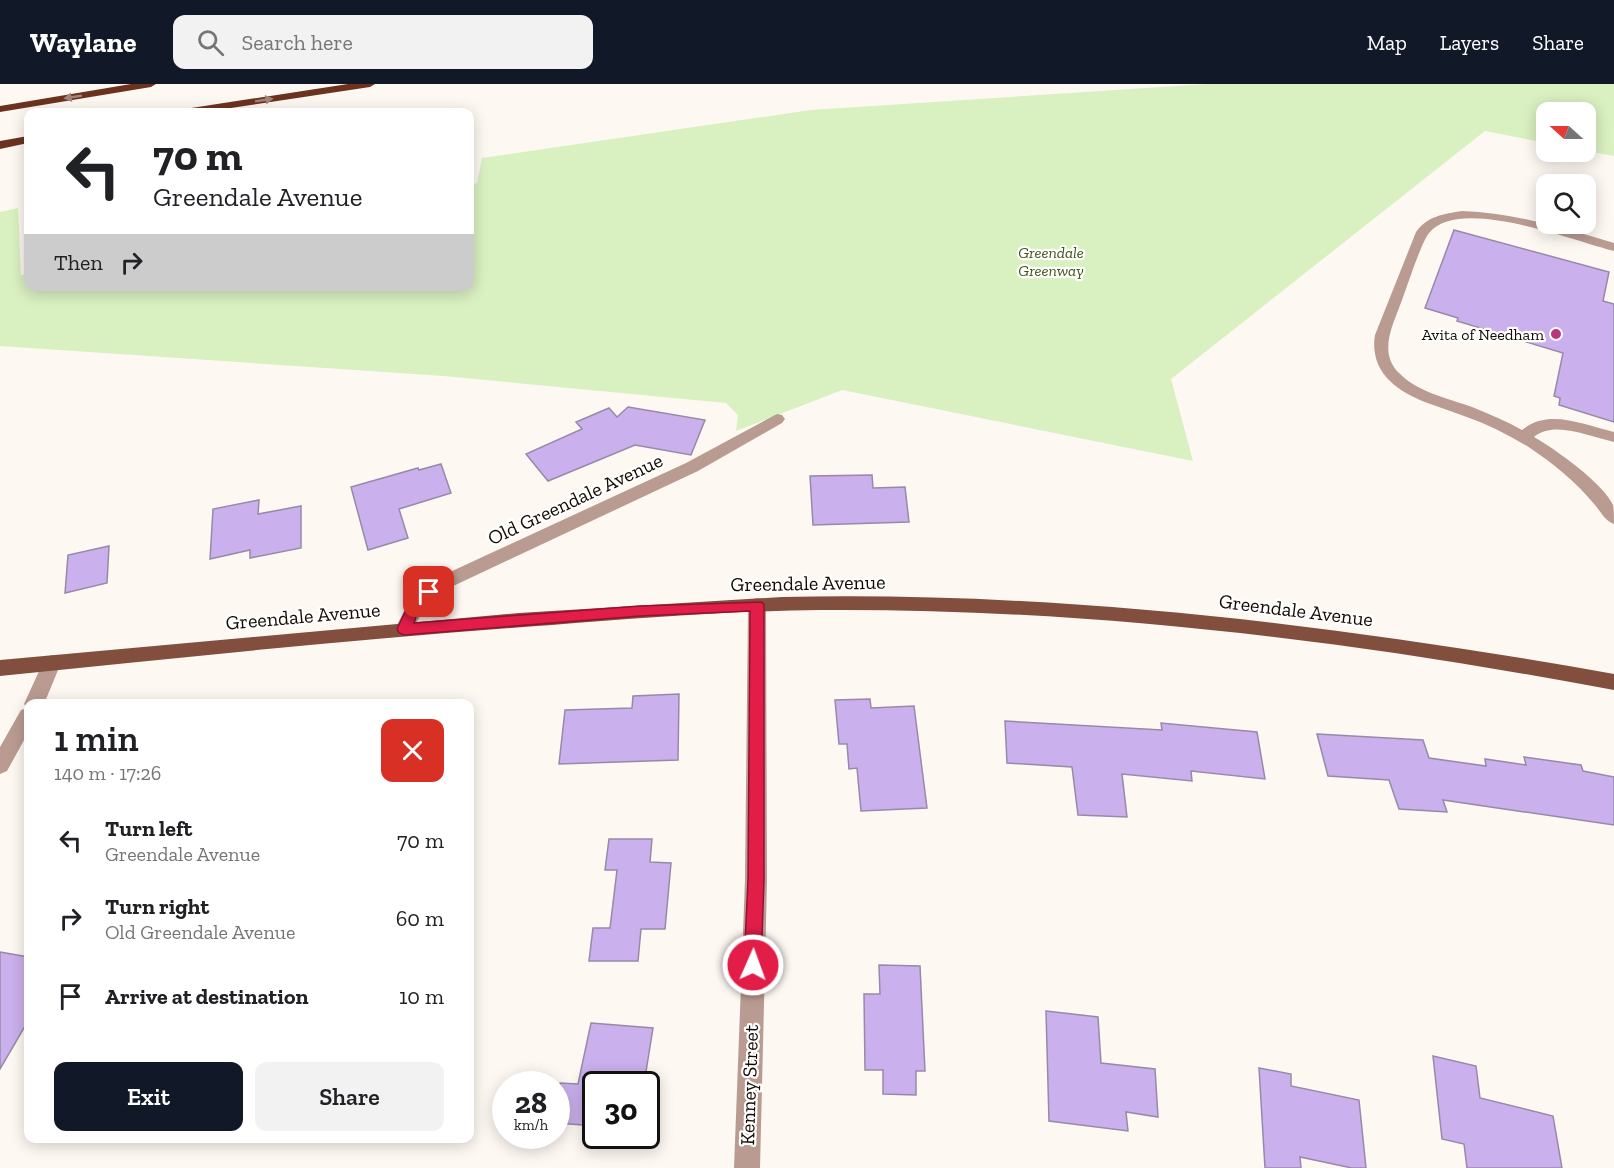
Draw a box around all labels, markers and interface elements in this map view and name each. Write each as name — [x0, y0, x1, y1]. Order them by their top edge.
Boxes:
search box — [173, 15, 593, 69]
text: Waylane — [30, 26, 137, 59]
icon: search — [194, 26, 227, 59]
text: Search here — [242, 29, 353, 56]
text: Map — [1367, 30, 1407, 55]
text: Layers — [1440, 30, 1499, 55]
text: Share — [1532, 30, 1584, 55]
one-way arrow — [63, 93, 82, 102]
one-way arrow — [254, 95, 273, 104]
north arrow — [1536, 102, 1596, 162]
map controls — [1536, 102, 1596, 234]
text: 70 m — [153, 130, 243, 181]
icon: left — [54, 132, 132, 210]
button: search — [1536, 174, 1596, 234]
text: Greendale Avenue — [153, 181, 362, 213]
park label: Greendale Greenway — [1018, 243, 1084, 280]
icon: right — [115, 246, 148, 279]
text: Then — [54, 249, 103, 276]
place label: Avita of Needham — [1422, 325, 1544, 344]
marker: Avita of Needham — [1549, 327, 1563, 341]
street label: Old Greendale Avenue — [484, 448, 666, 550]
pin — [403, 566, 454, 617]
street label: Greendale Avenue — [730, 570, 886, 596]
icon: arrive — [412, 575, 445, 608]
street label: Greendale Avenue — [1218, 589, 1374, 631]
street label: Greendale Avenue — [225, 597, 381, 635]
text: 1 min — [54, 717, 139, 760]
button: close — [381, 719, 444, 782]
text: 140 m · 17:26 — [54, 761, 161, 785]
text: Turn left — [105, 815, 192, 842]
icon: left — [54, 824, 87, 857]
text: 70 m — [397, 827, 444, 854]
text: Greendale Avenue — [105, 842, 260, 866]
text: Turn right — [105, 893, 209, 920]
icon: right — [54, 902, 87, 935]
text: 60 m — [396, 905, 444, 932]
text: Old Greendale Avenue — [105, 920, 295, 944]
position arrow — [721, 933, 785, 997]
icon: arrive — [54, 980, 87, 1013]
text: Arrive at destination — [105, 983, 308, 1010]
text: 10 m — [399, 983, 444, 1010]
street label: Kenney Street — [735, 1024, 763, 1146]
button: Exit — [54, 1062, 243, 1131]
button: Share — [255, 1062, 444, 1131]
speed limit sign: 30 — [582, 1071, 660, 1149]
text: 28 — [515, 1085, 547, 1121]
text: km/h — [514, 1116, 548, 1134]

